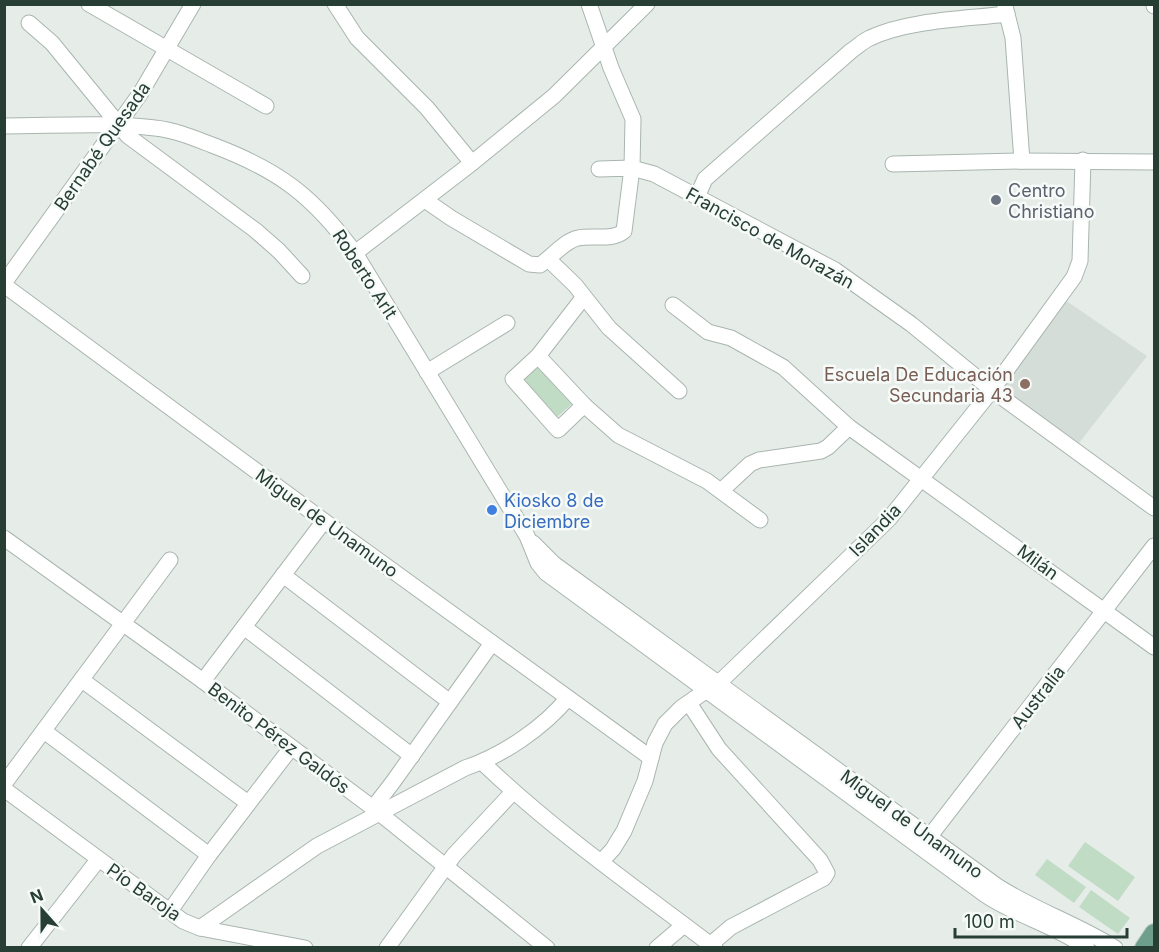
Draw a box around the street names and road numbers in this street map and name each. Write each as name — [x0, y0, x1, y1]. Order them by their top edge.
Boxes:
street label: Bernabé Quesada — [50, 78, 154, 214]
street label: Francisco de Morazán — [682, 183, 858, 293]
street label: Roberto Arlt — [328, 225, 402, 323]
street label: Miguel de Unamuno — [252, 464, 402, 582]
street label: Islandia — [845, 499, 905, 561]
street label: Milán — [1013, 540, 1063, 584]
street label: Australia — [1007, 661, 1069, 733]
street label: Benito Pérez Galdós — [204, 678, 354, 798]
street label: Miguel de Unamuno — [837, 765, 987, 883]
street label: Pío Baroja — [103, 859, 185, 925]

